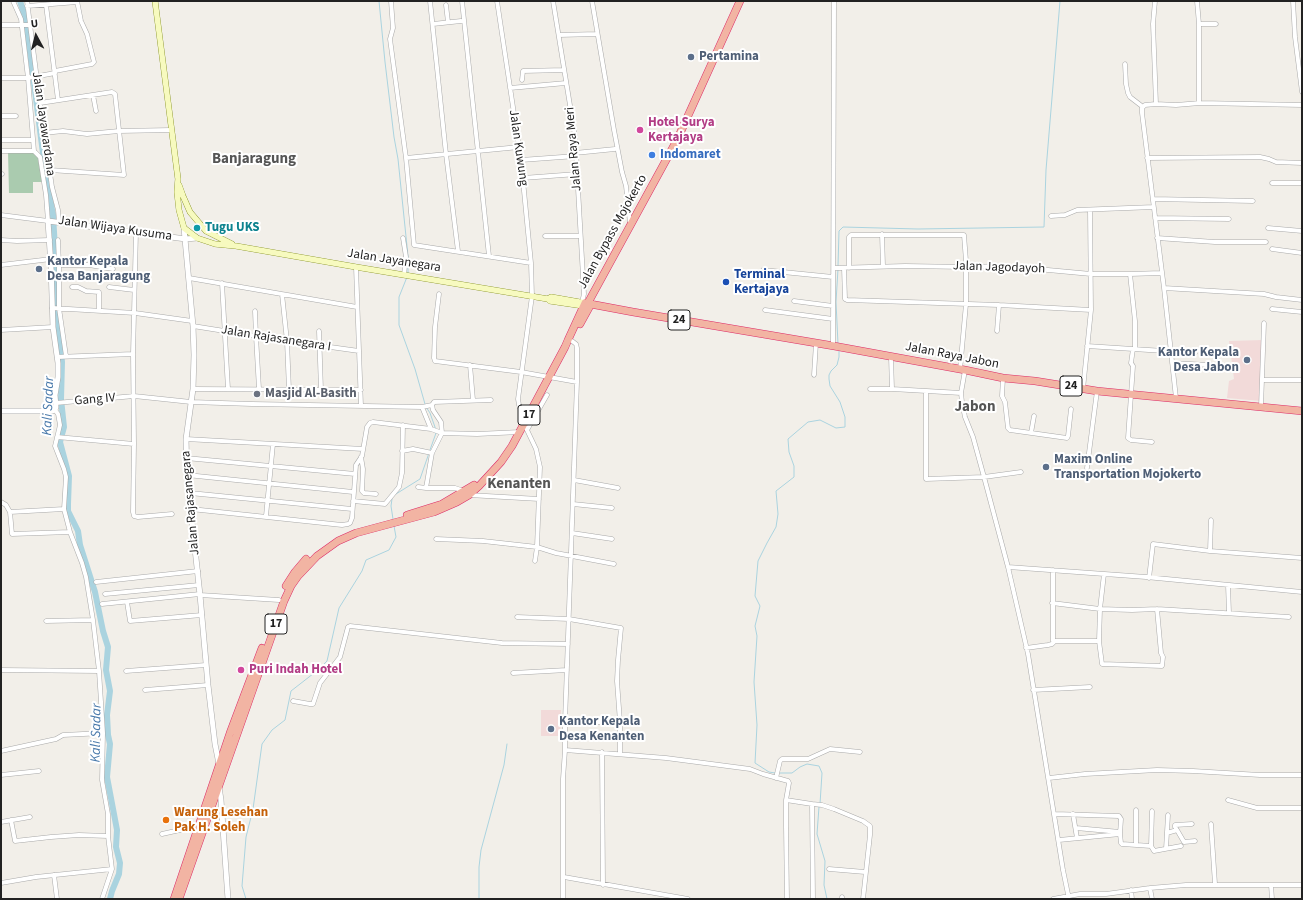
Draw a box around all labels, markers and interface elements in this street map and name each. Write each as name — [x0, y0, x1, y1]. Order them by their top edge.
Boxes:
north arrow — [16, 16, 56, 56]
text: U — [30, 16, 39, 31]
place label: Pertamina — [699, 49, 759, 65]
marker: Pertamina — [686, 52, 696, 62]
street label: Jalan Jayawardana — [28, 71, 58, 177]
street label: Jalan Raya Meri — [563, 106, 585, 192]
street label: Jalan Kuwung — [505, 109, 531, 187]
place label: Hotel Surya Kertajaya — [648, 115, 715, 146]
marker: Hotel Surya Kertajaya — [635, 125, 645, 135]
place label: Indomaret — [660, 147, 721, 163]
marker: Indomaret — [647, 150, 657, 160]
district label: Banjaragung — [212, 151, 296, 169]
street label: Jalan Bypass Mojokerto — [575, 172, 651, 292]
street label: Jalan Wijaya Kusuma — [57, 213, 173, 245]
place label: Tugu UKS — [205, 220, 260, 236]
marker: Tugu UKS — [192, 223, 202, 233]
street label: Jalan Jayanegara — [346, 246, 442, 276]
place label: Kantor Kepala Desa Banjaragung — [47, 254, 150, 285]
street label: Jalan Jagodayoh — [953, 259, 1045, 277]
marker: Kantor Kepala Desa Banjaragung — [34, 264, 44, 274]
place label: Terminal Kertajaya — [734, 267, 789, 298]
marker: Terminal Kertajaya — [721, 277, 731, 287]
road number: 24 — [668, 310, 690, 330]
street label: Jalan Rajasanegara I — [220, 323, 332, 355]
street label: Jalan Raya Jabon — [904, 339, 1000, 373]
place label: Kantor Kepala Desa Jabon — [1158, 345, 1239, 376]
marker: Kantor Kepala Desa Jabon — [1242, 355, 1252, 365]
water label: Kali Sadar — [40, 376, 58, 436]
road number: 24 — [1060, 376, 1082, 396]
place label: Masjid Al-Basith — [265, 386, 357, 402]
marker: Masjid Al-Basith — [252, 389, 262, 399]
street label: Gang IV — [74, 390, 116, 410]
district label: Jabon — [954, 399, 996, 417]
road number: 17 — [518, 405, 540, 425]
street label: Jalan Rajasanegara — [179, 450, 203, 556]
place label: Maxim Online Transportation Mojokerto — [1054, 452, 1201, 483]
marker: Maxim Online Transportation Mojokerto — [1041, 462, 1051, 472]
district label: Kenanten — [487, 476, 551, 494]
road number: 17 — [265, 614, 287, 634]
place label: Puri Indah Hotel — [249, 662, 342, 678]
marker: Puri Indah Hotel — [236, 665, 246, 675]
water label: Kali Sadar — [88, 703, 106, 763]
place label: Kantor Kepala Desa Kenanten — [559, 714, 644, 745]
marker: Kantor Kepala Desa Kenanten — [546, 724, 556, 734]
place label: Warung Lesehan Pak H. Soleh — [174, 805, 268, 836]
marker: Warung Lesehan Pak H. Soleh — [161, 815, 171, 825]

